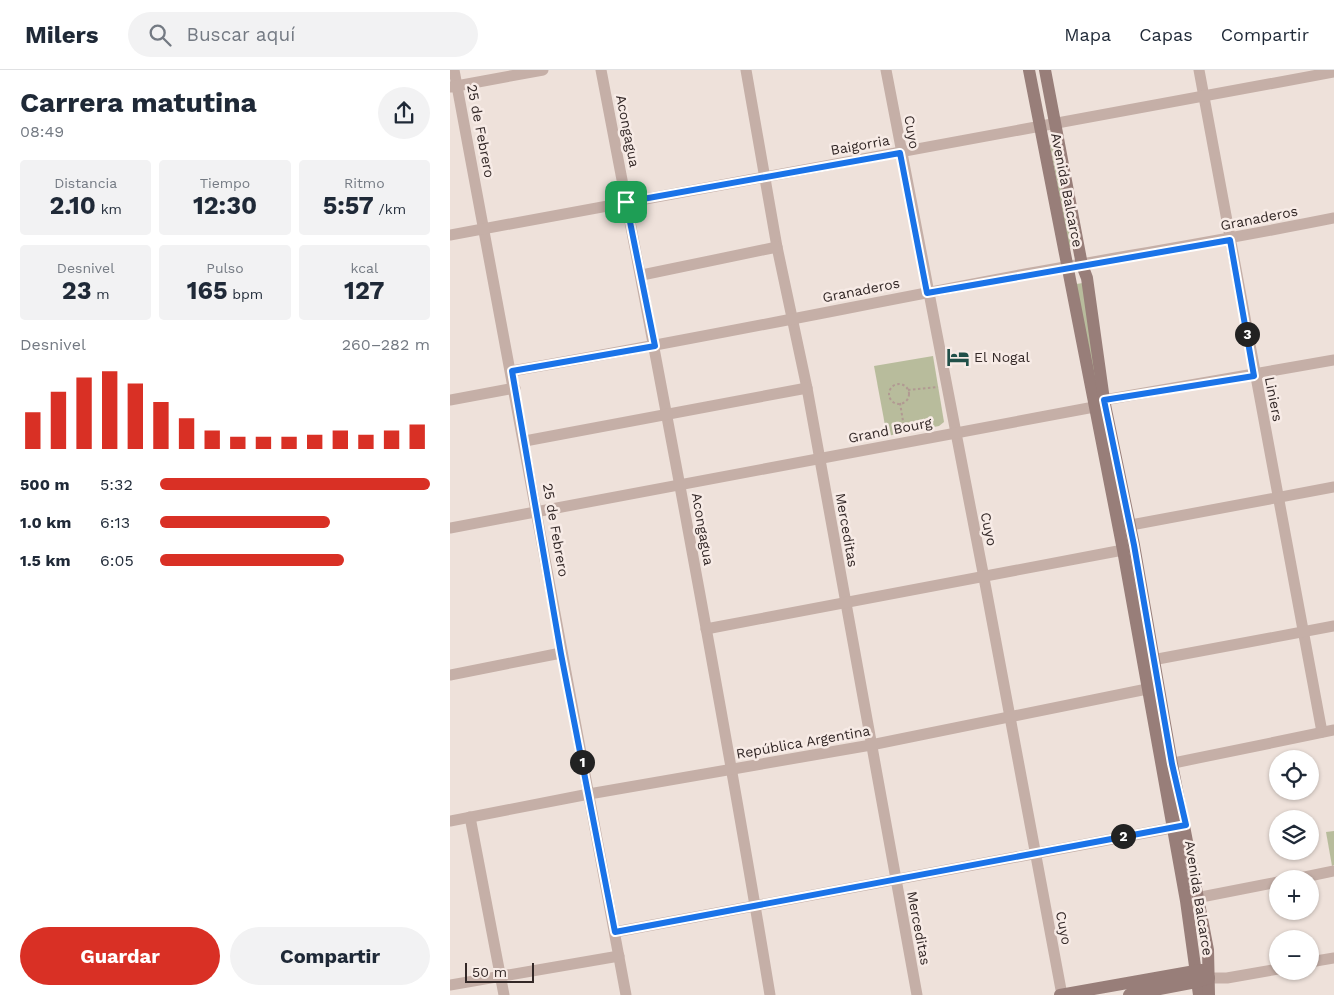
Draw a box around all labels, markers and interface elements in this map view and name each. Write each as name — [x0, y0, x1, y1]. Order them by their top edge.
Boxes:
search box — [128, 12, 478, 57]
text: Milers — [25, 21, 98, 49]
icon: search — [146, 21, 174, 49]
text: Buscar aquí — [186, 23, 295, 46]
text: Mapa — [1064, 24, 1111, 45]
text: Capas — [1139, 24, 1193, 45]
text: Compartir — [1221, 24, 1309, 45]
street label: 25 de Febrero — [464, 83, 498, 179]
text: Carrera matutina — [20, 86, 257, 119]
button: share — [378, 87, 430, 139]
street label: Acongagua — [613, 93, 643, 169]
street label: Cuyo — [901, 114, 923, 150]
text: 08:49 — [20, 122, 64, 141]
street label: Avenida Balcarce — [1048, 131, 1086, 249]
street label: Baigorria — [829, 132, 891, 158]
text: Distancia — [54, 175, 117, 191]
text: Tiempo — [200, 175, 250, 191]
text: Ritmo — [344, 175, 385, 191]
pin — [605, 181, 647, 223]
icon: arrive — [612, 188, 640, 216]
text: 2.10 — [49, 191, 96, 220]
text: 12:30 — [193, 191, 257, 220]
text: 5:57 — [323, 191, 374, 220]
text: km — [96, 201, 122, 217]
text: /km — [374, 201, 406, 217]
street label: Granaderos — [1219, 203, 1299, 233]
text: Desnivel — [57, 260, 114, 276]
text: Pulso — [206, 260, 244, 276]
text: kcal — [350, 260, 378, 276]
street label: Granaderos — [821, 275, 901, 305]
text: 23 — [62, 276, 91, 305]
text: 165 — [187, 276, 228, 305]
text: 127 — [344, 276, 385, 305]
text: m — [91, 286, 110, 302]
text: bpm — [228, 286, 263, 302]
pin: 3 — [1234, 322, 1260, 346]
text: 3 — [1243, 326, 1252, 342]
text: Desnivel — [20, 335, 86, 354]
text: 260–282 m — [342, 335, 430, 354]
hotel icon: El Nogal — [945, 344, 971, 370]
place label: El Nogal — [974, 349, 1030, 365]
street label: Liniers — [1262, 375, 1286, 423]
street label: Grand Bourg — [847, 414, 934, 446]
text: 500 m — [20, 475, 70, 494]
text: 5:32 — [100, 475, 133, 494]
street label: 25 de Febrero — [540, 482, 572, 578]
street label: Acongagua — [689, 491, 717, 567]
street label: Merceditas — [833, 492, 861, 568]
street label: Cuyo — [978, 511, 1000, 547]
text: 1.0 km — [20, 513, 71, 532]
text: 6:13 — [100, 513, 130, 532]
text: 1.5 km — [20, 551, 70, 570]
text: 6:05 — [100, 551, 134, 570]
street label: República Argentina — [735, 722, 871, 762]
pin: 1 — [570, 750, 594, 774]
map controls — [1269, 750, 1319, 980]
button: locate — [1269, 750, 1319, 800]
text: 1 — [579, 754, 586, 770]
button: layers — [1269, 810, 1319, 860]
pin: 2 — [1110, 824, 1136, 848]
text: 2 — [1119, 828, 1128, 844]
street label: Avenida Balcarce — [1182, 839, 1216, 957]
button: + — [1269, 870, 1319, 920]
street label: Merceditas — [904, 890, 934, 966]
street label: Cuyo — [1053, 910, 1075, 946]
button: Guardar — [20, 927, 220, 985]
button: Compartir — [230, 927, 430, 985]
button: − — [1269, 930, 1319, 980]
scale bar — [465, 960, 534, 983]
text: 50 m — [472, 964, 507, 980]

